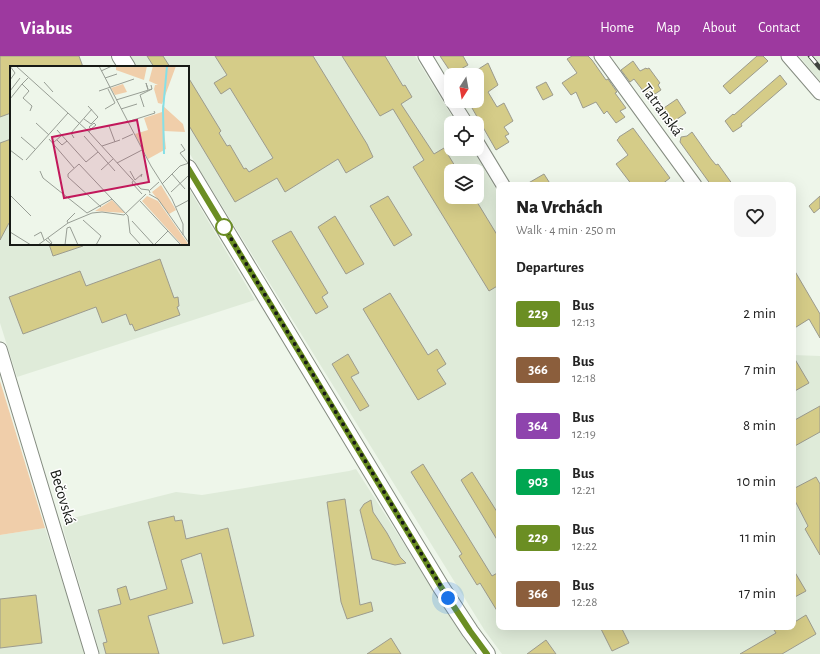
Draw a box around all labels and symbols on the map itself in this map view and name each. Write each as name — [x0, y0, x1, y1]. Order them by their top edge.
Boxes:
inset map — [10, 66, 189, 245]
north arrow — [444, 68, 484, 108]
street label: Tatranská — [638, 81, 686, 139]
unlabelled marker — [215, 218, 233, 236]
street label: Bečovská — [47, 468, 79, 526]
your location — [438, 588, 458, 608]

